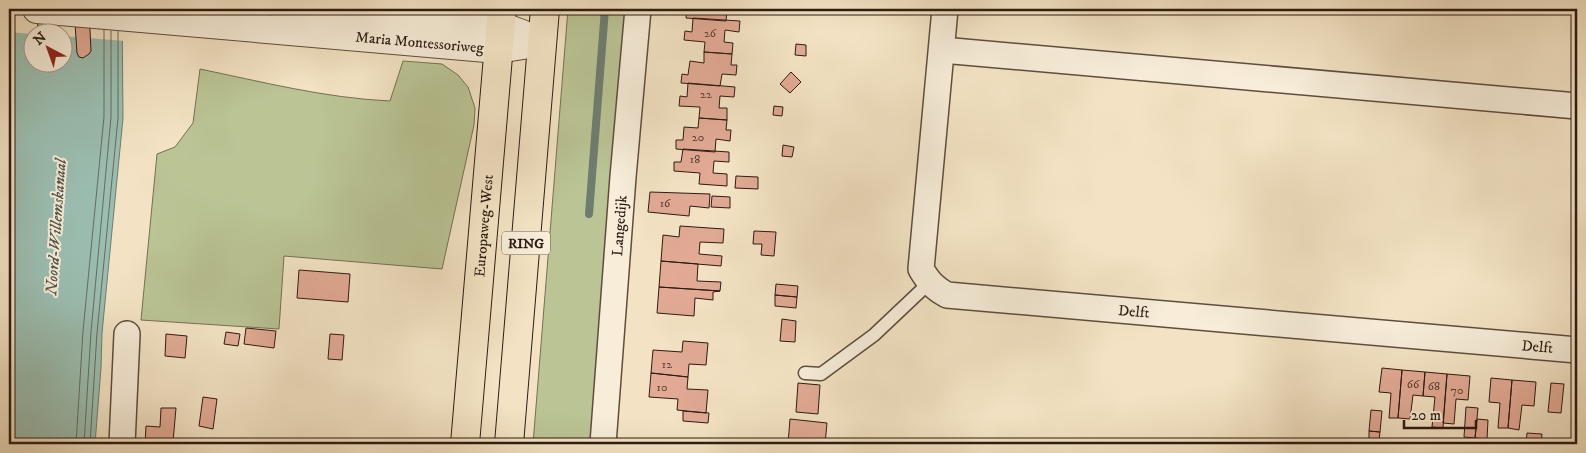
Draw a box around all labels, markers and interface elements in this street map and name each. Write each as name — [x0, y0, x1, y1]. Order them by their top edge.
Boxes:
north arrow — [22, 22, 72, 72]
house number: 26 — [704, 26, 717, 41]
text: N — [30, 28, 51, 50]
street label: Maria Montessoriweg — [355, 28, 485, 58]
house number: 22 — [700, 87, 712, 102]
house number: 20 — [692, 130, 704, 145]
house number: 18 — [690, 152, 700, 167]
water label: Noord-Willemskanaal — [41, 157, 71, 297]
street label: Europaweg-West — [470, 174, 498, 278]
street label: Langedijk — [608, 194, 632, 257]
house number: 16 — [660, 196, 671, 211]
road number: RING — [502, 232, 550, 254]
street label: Delft — [1117, 301, 1151, 323]
street label: Delft — [1521, 336, 1554, 358]
house number: 12 — [662, 357, 672, 372]
house number: 66 — [1407, 377, 1420, 392]
house number: 68 — [1428, 379, 1440, 394]
house number: 10 — [657, 380, 667, 395]
house number: 70 — [1451, 383, 1463, 398]
scale bar — [1404, 398, 1476, 430]
text: 20 m — [1411, 406, 1441, 425]

